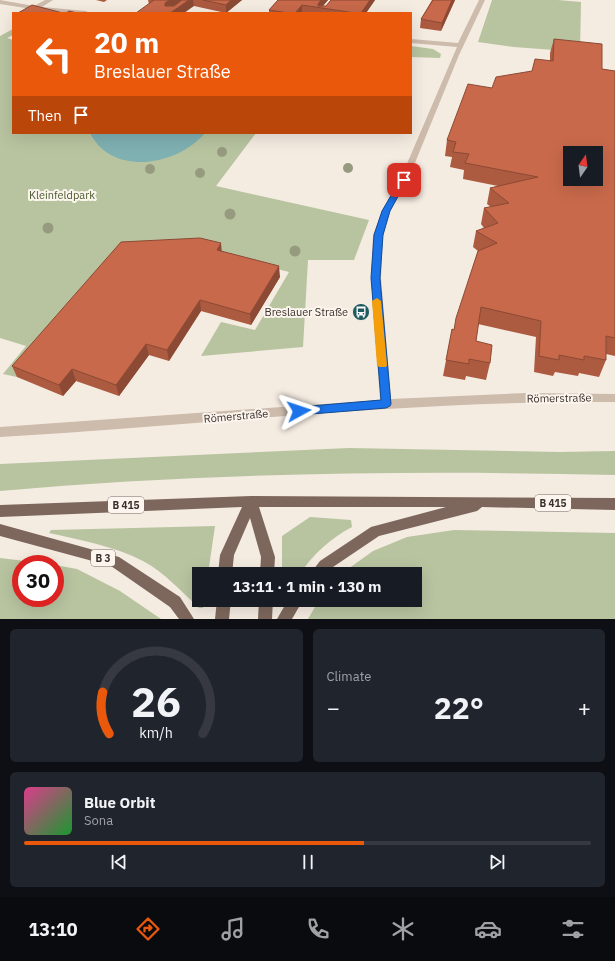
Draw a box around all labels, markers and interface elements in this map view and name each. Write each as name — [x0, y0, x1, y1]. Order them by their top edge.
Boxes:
text: 20 m — [94, 24, 159, 61]
icon: left — [28, 28, 80, 80]
text: Breslauer Straße — [94, 60, 231, 83]
icon: arrive — [70, 104, 92, 126]
text: Then — [28, 106, 62, 125]
north arrow — [563, 146, 603, 186]
map controls — [563, 146, 603, 186]
pin — [387, 163, 421, 197]
icon: arrive — [393, 169, 415, 191]
park label: Kleinfeldpark — [29, 188, 95, 202]
bus stop icon: Breslauer Straße — [351, 302, 371, 322]
place label: Breslauer Straße — [264, 305, 348, 319]
position arrow — [278, 390, 320, 432]
street label: Römerstraße — [526, 390, 592, 406]
street label: Römerstraße — [203, 406, 269, 426]
road number: B 415 — [535, 495, 571, 511]
road number: B 415 — [108, 497, 144, 513]
road number: B 3 — [91, 550, 115, 566]
speed limit sign: 30 — [12, 555, 64, 607]
text: 13:11 · 1 min · 130 m — [233, 577, 381, 596]
text: Climate — [327, 668, 371, 685]
text: 26 — [131, 673, 181, 727]
text: 22° — [434, 688, 484, 727]
text: − — [327, 693, 340, 722]
text: + — [578, 693, 591, 722]
text: km/h — [139, 722, 173, 741]
text: Blue Orbit — [84, 793, 155, 812]
text: Sona — [84, 812, 113, 829]
icon: previous — [108, 851, 130, 873]
icon: pause — [297, 851, 319, 873]
icon: next — [486, 851, 508, 873]
icon: directions — [134, 915, 162, 943]
icon: music — [219, 915, 247, 943]
icon: phone — [304, 915, 332, 943]
icon: climate — [389, 915, 417, 943]
icon: car — [474, 915, 502, 943]
icon: filters — [559, 915, 587, 943]
text: 13:10 — [28, 918, 78, 941]

